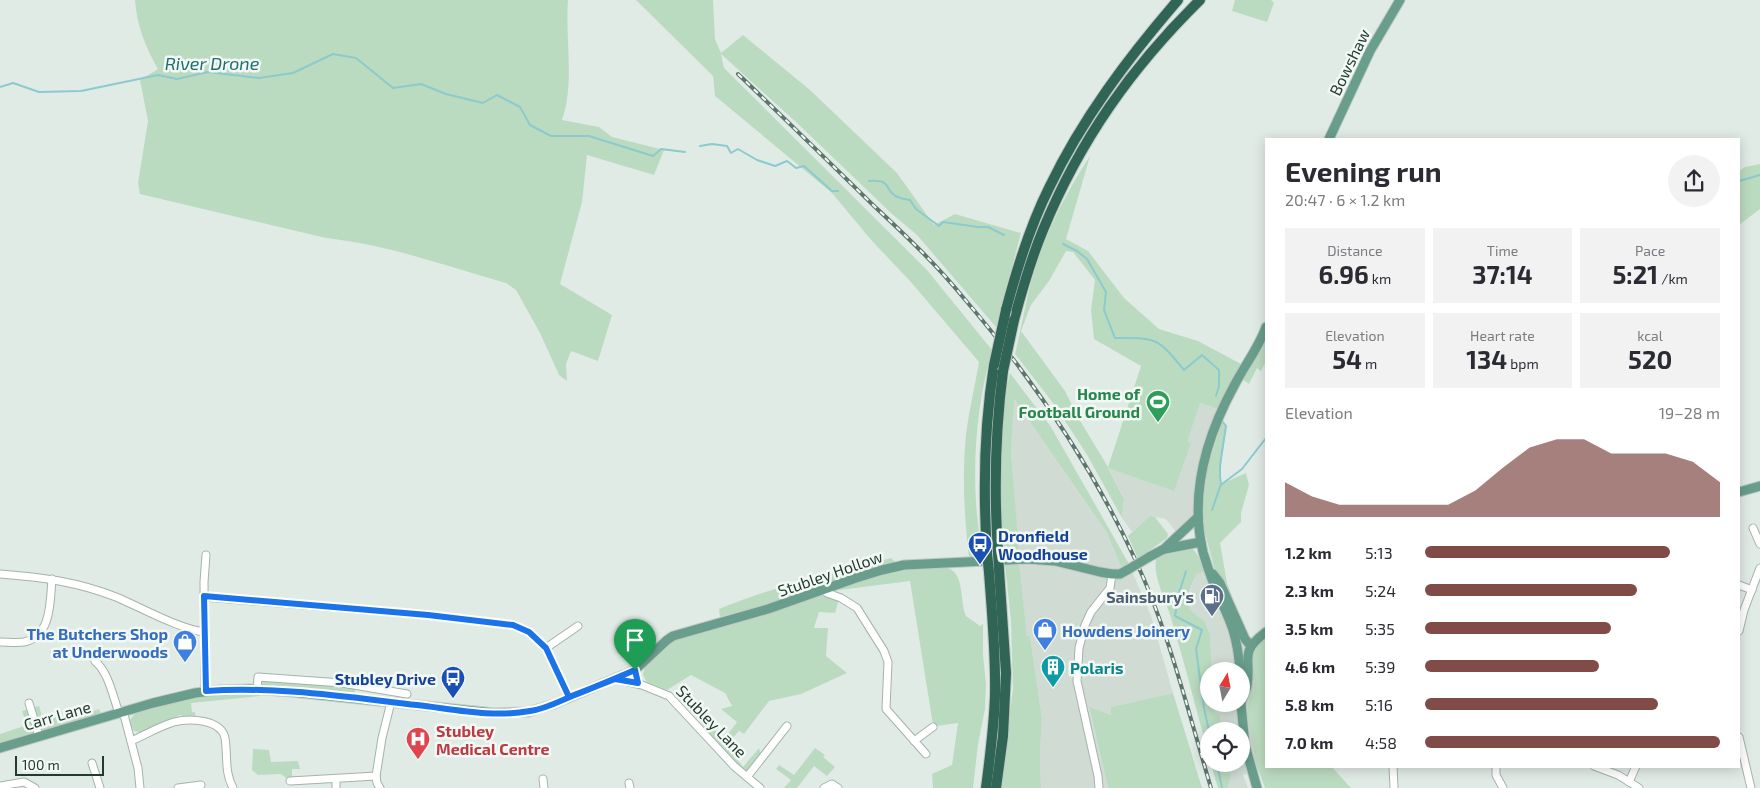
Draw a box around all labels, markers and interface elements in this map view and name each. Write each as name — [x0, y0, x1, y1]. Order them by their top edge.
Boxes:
street label: Bowshaw — [1325, 26, 1373, 98]
water label: River Drone — [165, 52, 260, 74]
text: Evening run — [1285, 154, 1442, 188]
button: share — [1668, 155, 1720, 207]
text: 20:47 · 6 × 1.2 km — [1285, 190, 1405, 209]
text: Distance — [1327, 242, 1382, 259]
text: Time — [1487, 242, 1518, 259]
text: Pace — [1635, 242, 1665, 259]
text: 6.96 — [1318, 259, 1369, 289]
text: 37:14 — [1472, 259, 1533, 289]
text: 5:21 — [1613, 259, 1658, 289]
text: km — [1369, 270, 1391, 287]
text: /km — [1658, 270, 1688, 287]
text: Elevation — [1325, 327, 1385, 344]
text: Heart rate — [1470, 327, 1535, 344]
text: kcal — [1637, 327, 1663, 344]
text: 54 — [1332, 344, 1362, 374]
text: 134 — [1466, 344, 1507, 374]
text: 520 — [1628, 344, 1672, 374]
text: m — [1362, 355, 1377, 372]
text: bpm — [1507, 355, 1539, 372]
place label: Home of Football Ground — [1019, 384, 1141, 421]
sports icon: Home of Football Ground — [1145, 389, 1171, 423]
text: Elevation — [1285, 403, 1353, 422]
text: 19–28 m — [1659, 403, 1720, 422]
place label: Dronfield Woodhouse — [998, 526, 1088, 563]
bus stop icon: Dronfield Woodhouse — [967, 531, 993, 565]
text: 1.2 km — [1285, 543, 1332, 562]
text: 5:13 — [1365, 543, 1393, 562]
street label: Stubley Hollow — [775, 546, 885, 600]
text: 2.3 km — [1285, 581, 1334, 600]
text: 5:24 — [1365, 581, 1396, 600]
fuel station icon: Sainsbury's — [1199, 583, 1225, 617]
place label: Sainsbury's — [1106, 587, 1194, 607]
shop icon: Howdens Joinery — [1032, 617, 1058, 651]
pin — [614, 619, 656, 670]
text: 3.5 km — [1285, 619, 1333, 638]
text: 5:35 — [1365, 619, 1395, 638]
place label: Howdens Joinery — [1062, 621, 1190, 641]
place label: The Butchers Shop at Underwoods — [26, 624, 168, 661]
icon: arrive — [621, 626, 649, 654]
shop icon: The Butchers Shop at Underwoods — [172, 629, 198, 663]
building icon: Polaris — [1040, 654, 1066, 688]
text: 4.6 km — [1285, 657, 1335, 676]
text: 5:39 — [1365, 657, 1395, 676]
place label: Polaris — [1070, 658, 1123, 677]
north arrow — [1200, 662, 1250, 712]
map controls — [1200, 662, 1250, 772]
bus stop icon: Stubley Drive — [440, 665, 466, 699]
place label: Stubley Drive — [335, 669, 436, 689]
street label: Stubley Lane — [673, 681, 751, 761]
text: 5.8 km — [1285, 695, 1334, 714]
text: 5:16 — [1365, 695, 1393, 714]
street label: Carr Lane — [21, 696, 93, 734]
place label: Stubley Medical Centre — [436, 721, 550, 758]
button: locate — [1200, 722, 1250, 772]
hospital icon: Stubley Medical Centre — [405, 726, 431, 760]
text: 7.0 km — [1285, 733, 1333, 752]
text: 4:58 — [1365, 733, 1397, 752]
scale bar — [15, 753, 104, 776]
text: 100 m — [22, 756, 60, 773]

